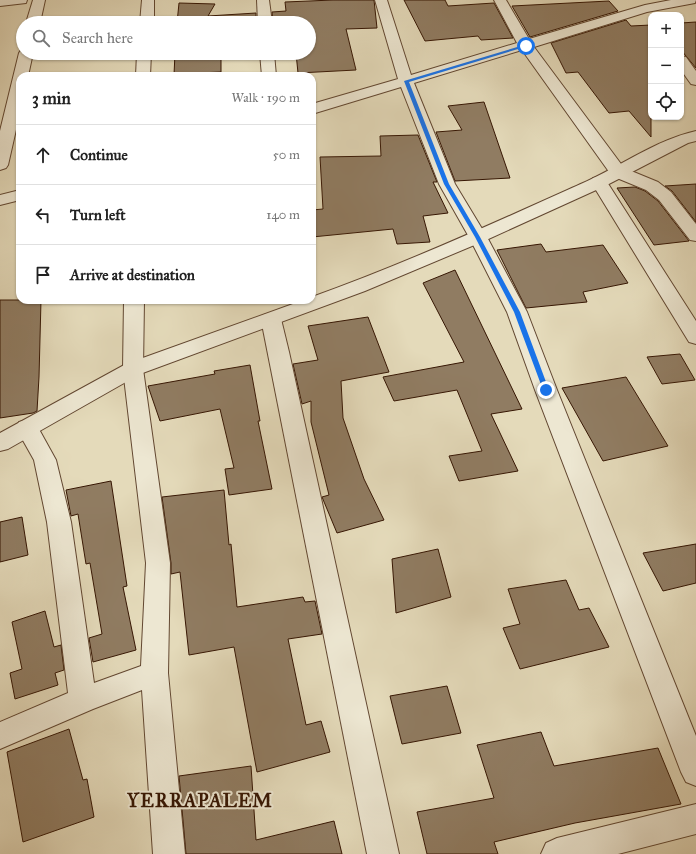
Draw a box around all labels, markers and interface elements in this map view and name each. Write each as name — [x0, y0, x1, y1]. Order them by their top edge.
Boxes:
map controls — [648, 12, 684, 120]
button: + — [648, 12, 684, 48]
search box — [16, 16, 316, 60]
icon: search — [30, 27, 52, 49]
text: Search here — [62, 29, 133, 47]
route start — [517, 37, 535, 55]
button: − — [648, 48, 684, 84]
button: locate — [648, 84, 684, 120]
text: 3 min — [32, 88, 71, 109]
text: Walk · 190 m — [231, 90, 300, 106]
icon: ahead — [32, 144, 54, 166]
text: Continue — [70, 146, 128, 164]
text: 50 m — [273, 147, 300, 163]
icon: left — [32, 204, 54, 226]
text: Turn left — [70, 206, 126, 224]
text: 140 m — [266, 207, 300, 223]
icon: arrive — [32, 264, 54, 286]
text: Arrive at destination — [70, 266, 195, 284]
route end — [537, 381, 555, 399]
district label: YERRAPALEM — [126, 789, 273, 812]

